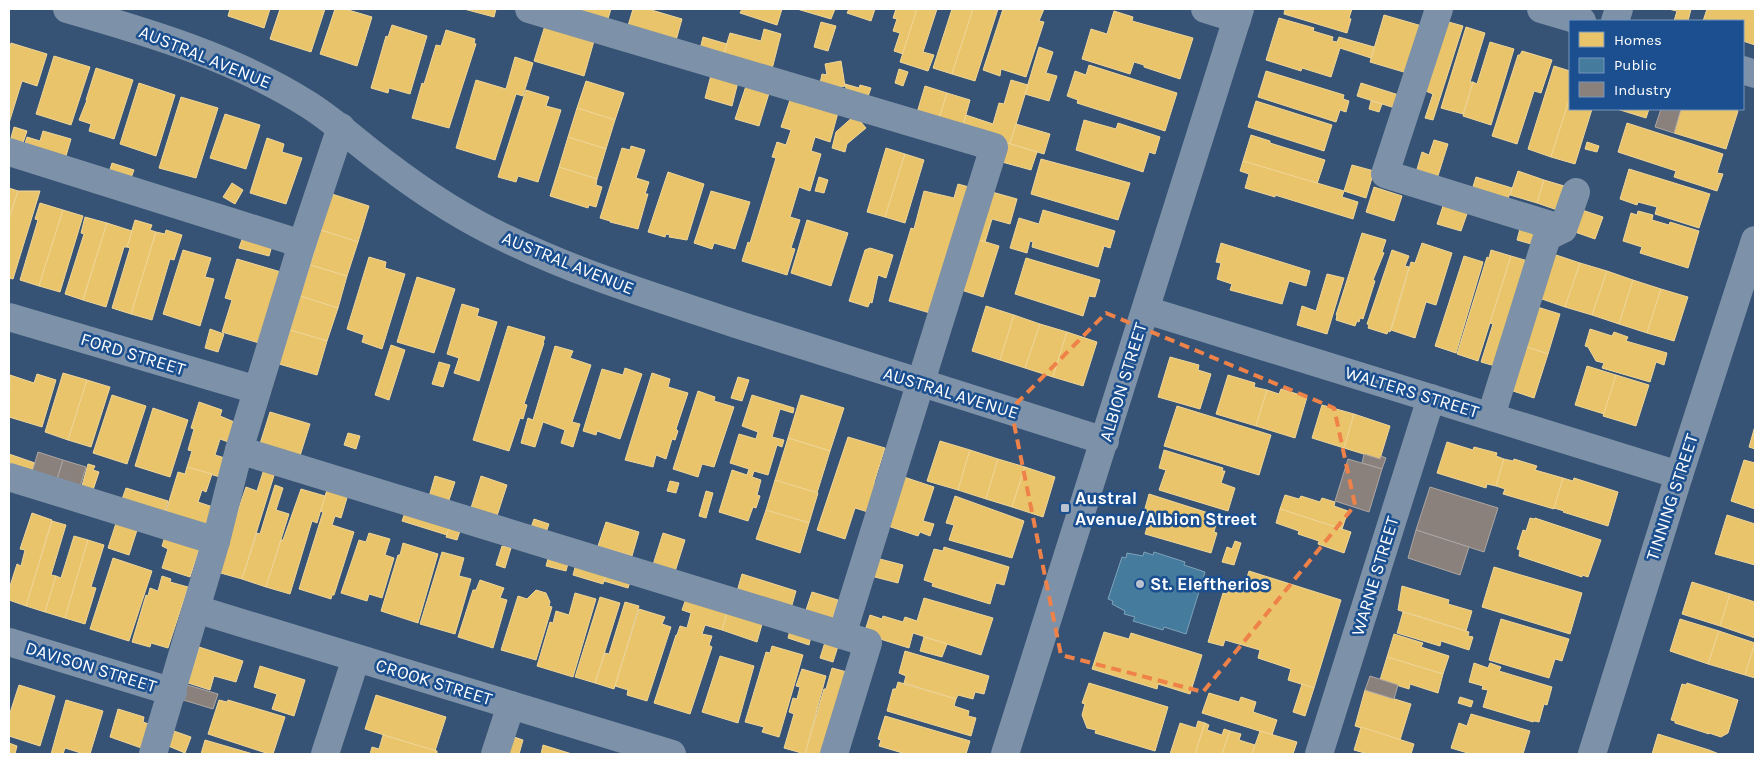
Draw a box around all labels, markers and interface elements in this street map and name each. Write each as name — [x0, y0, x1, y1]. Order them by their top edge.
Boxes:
legend — [1569, 20, 1744, 110]
street label: AUSTRAL AVENUE — [136, 21, 274, 93]
text: Homes — [1614, 31, 1662, 49]
text: Public — [1614, 56, 1657, 74]
text: Industry — [1614, 81, 1671, 99]
street label: AUSTRAL AVENUE — [499, 227, 637, 299]
street label: ALBION STREET — [1094, 320, 1152, 444]
street label: FORD STREET — [78, 328, 188, 380]
street label: WALTERS STREET — [1342, 361, 1482, 423]
street label: AUSTRAL AVENUE — [881, 362, 1021, 424]
street label: TINNING STREET — [1641, 431, 1703, 563]
place label: Austral Avenue/Albion Street — [1075, 487, 1257, 530]
marker: Austral Avenue/Albion Street — [1059, 502, 1071, 514]
street label: WARNE STREET — [1346, 514, 1404, 638]
place label: St. Eleftherios — [1150, 573, 1270, 595]
marker: St. Eleftherios — [1134, 578, 1146, 590]
street label: DAVISON STREET — [23, 637, 159, 697]
street label: CROOK STREET — [373, 654, 495, 710]

